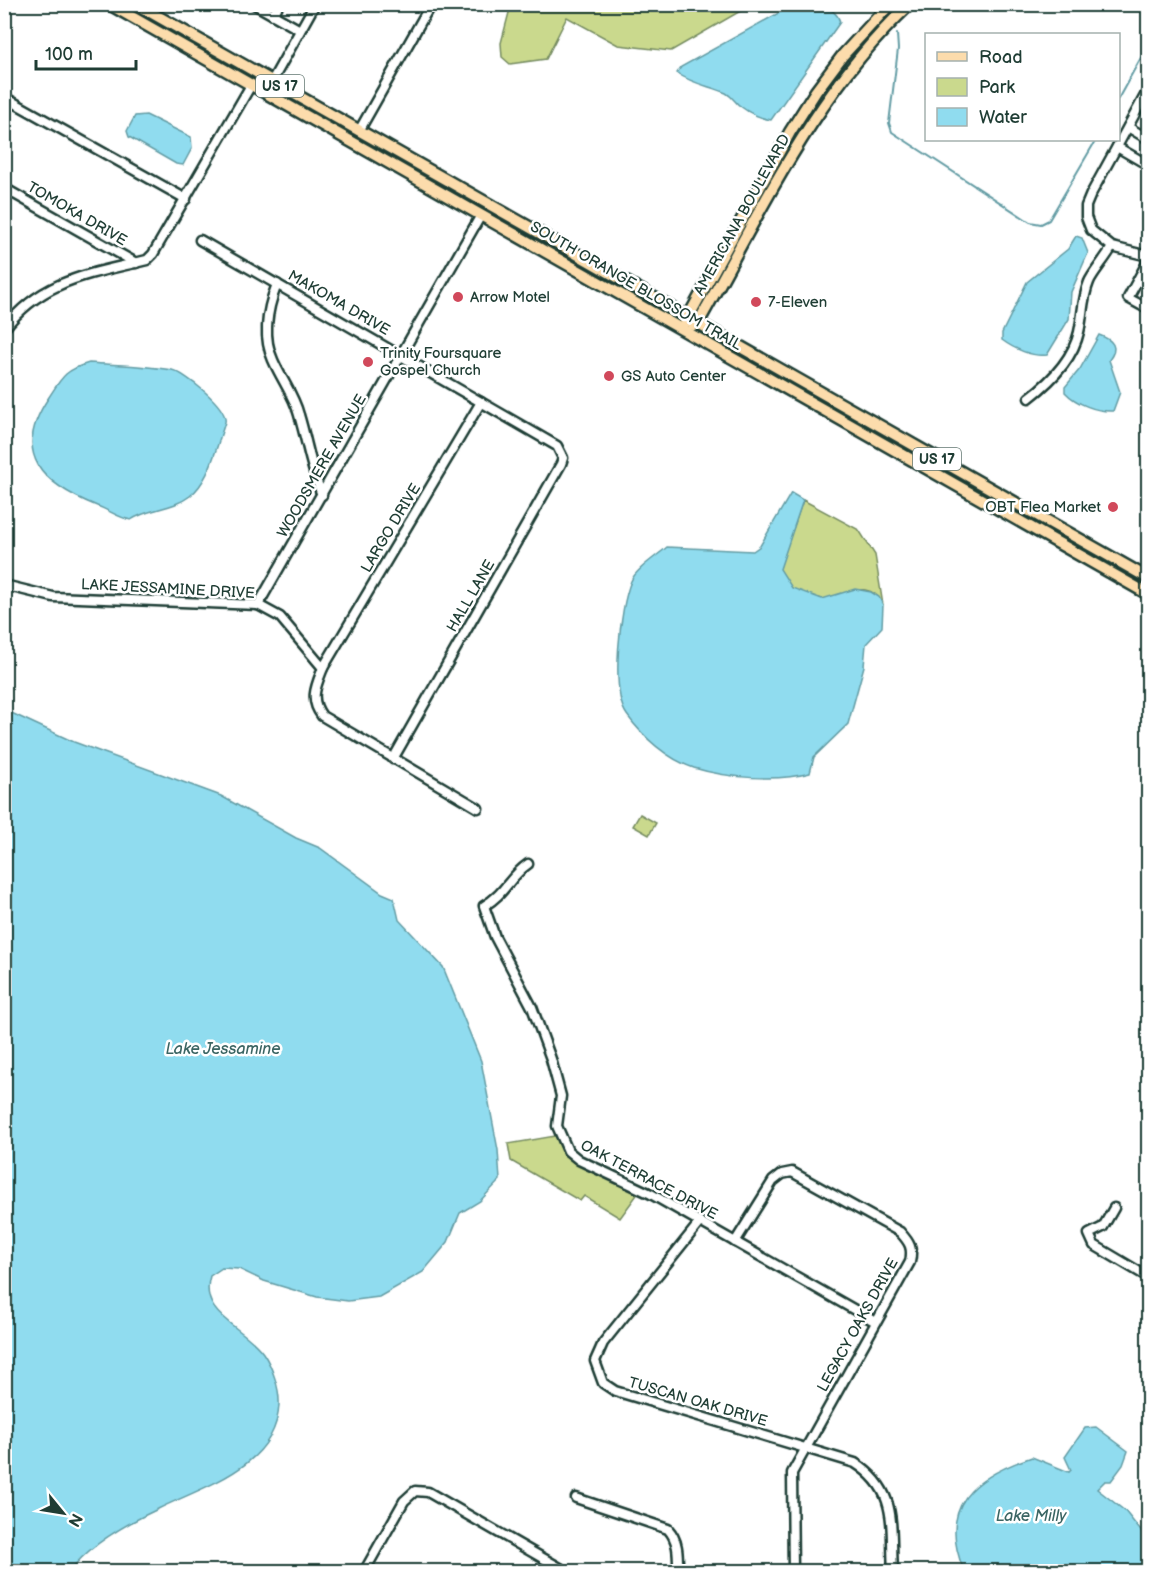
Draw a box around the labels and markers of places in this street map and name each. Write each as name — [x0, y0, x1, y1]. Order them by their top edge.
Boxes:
place label: Arrow Motel — [470, 288, 550, 307]
marker: Arrow Motel — [451, 290, 465, 304]
place label: 7-Eleven — [768, 293, 827, 312]
marker: 7-Eleven — [749, 295, 763, 309]
place label: Trinity Foursquare Gospel Church — [380, 344, 501, 380]
marker: Trinity Foursquare Gospel Church — [361, 355, 375, 369]
place label: GS Auto Center — [621, 367, 727, 386]
marker: GS Auto Center — [602, 369, 616, 383]
place label: OBT Flea Market — [985, 498, 1101, 517]
marker: OBT Flea Market — [1106, 500, 1120, 514]

